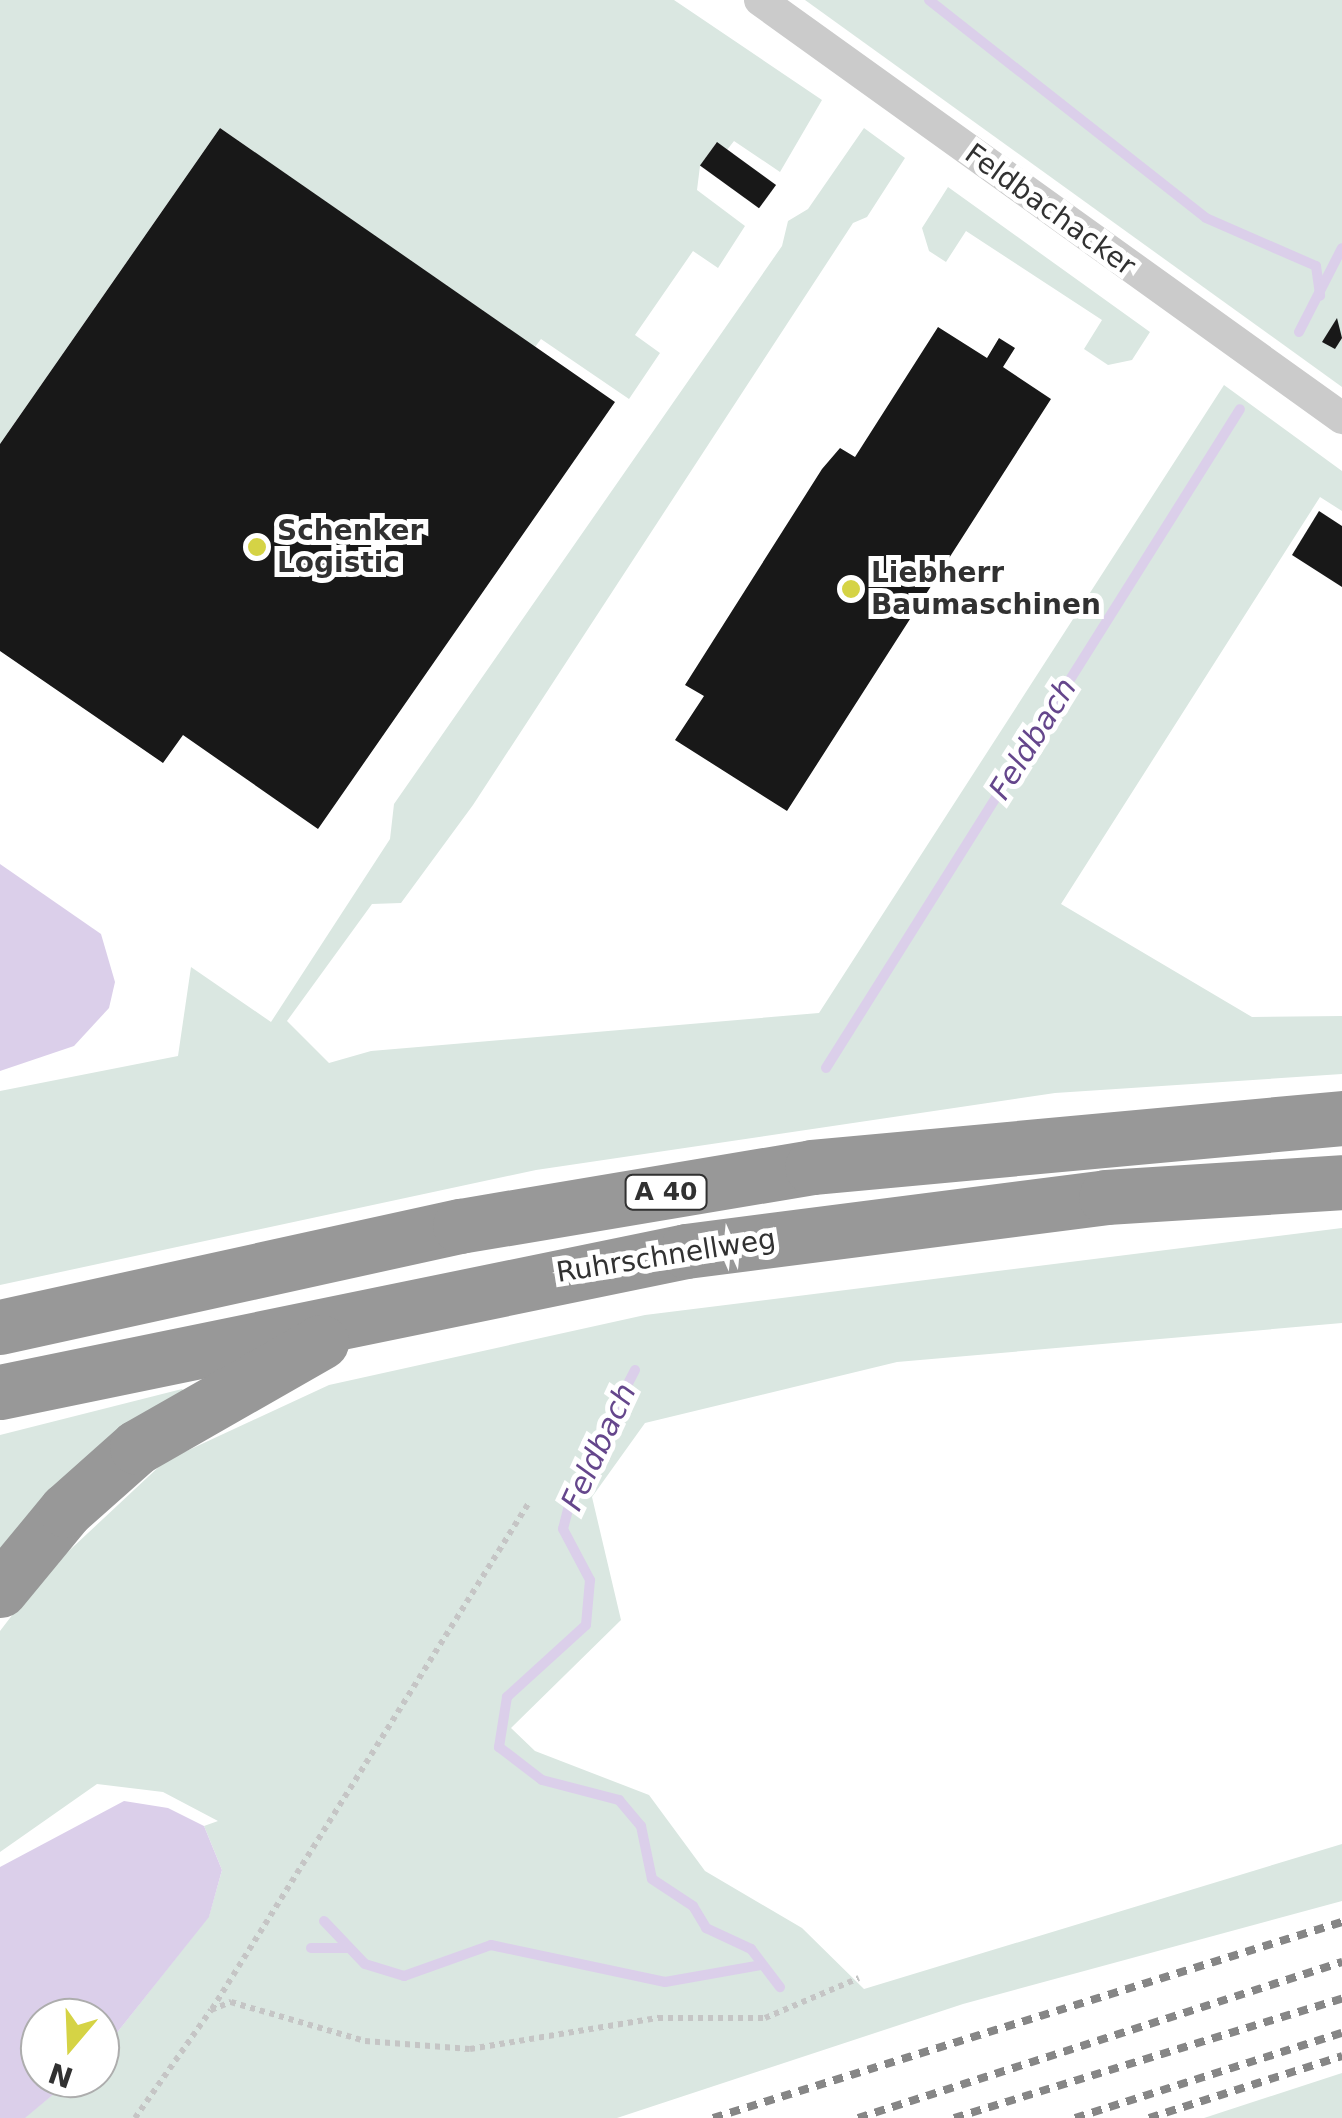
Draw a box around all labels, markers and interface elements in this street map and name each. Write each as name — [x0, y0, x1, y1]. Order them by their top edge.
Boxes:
street label: Feldbachacker — [958, 137, 1142, 283]
place label: Schenker Logistic — [277, 514, 423, 580]
marker: Schenker Logistic — [246, 536, 268, 558]
place label: Liebherr Baumaschinen — [871, 556, 1101, 622]
marker: Liebherr Baumaschinen — [840, 578, 862, 600]
water label: Feldbach — [982, 672, 1084, 806]
road number: A 40 — [624, 1172, 708, 1212]
street label: Ruhrschnellweg — [554, 1222, 778, 1290]
water label: Feldbach — [554, 1378, 644, 1516]
north arrow — [20, 1998, 120, 2098]
text: N — [44, 2056, 77, 2094]

